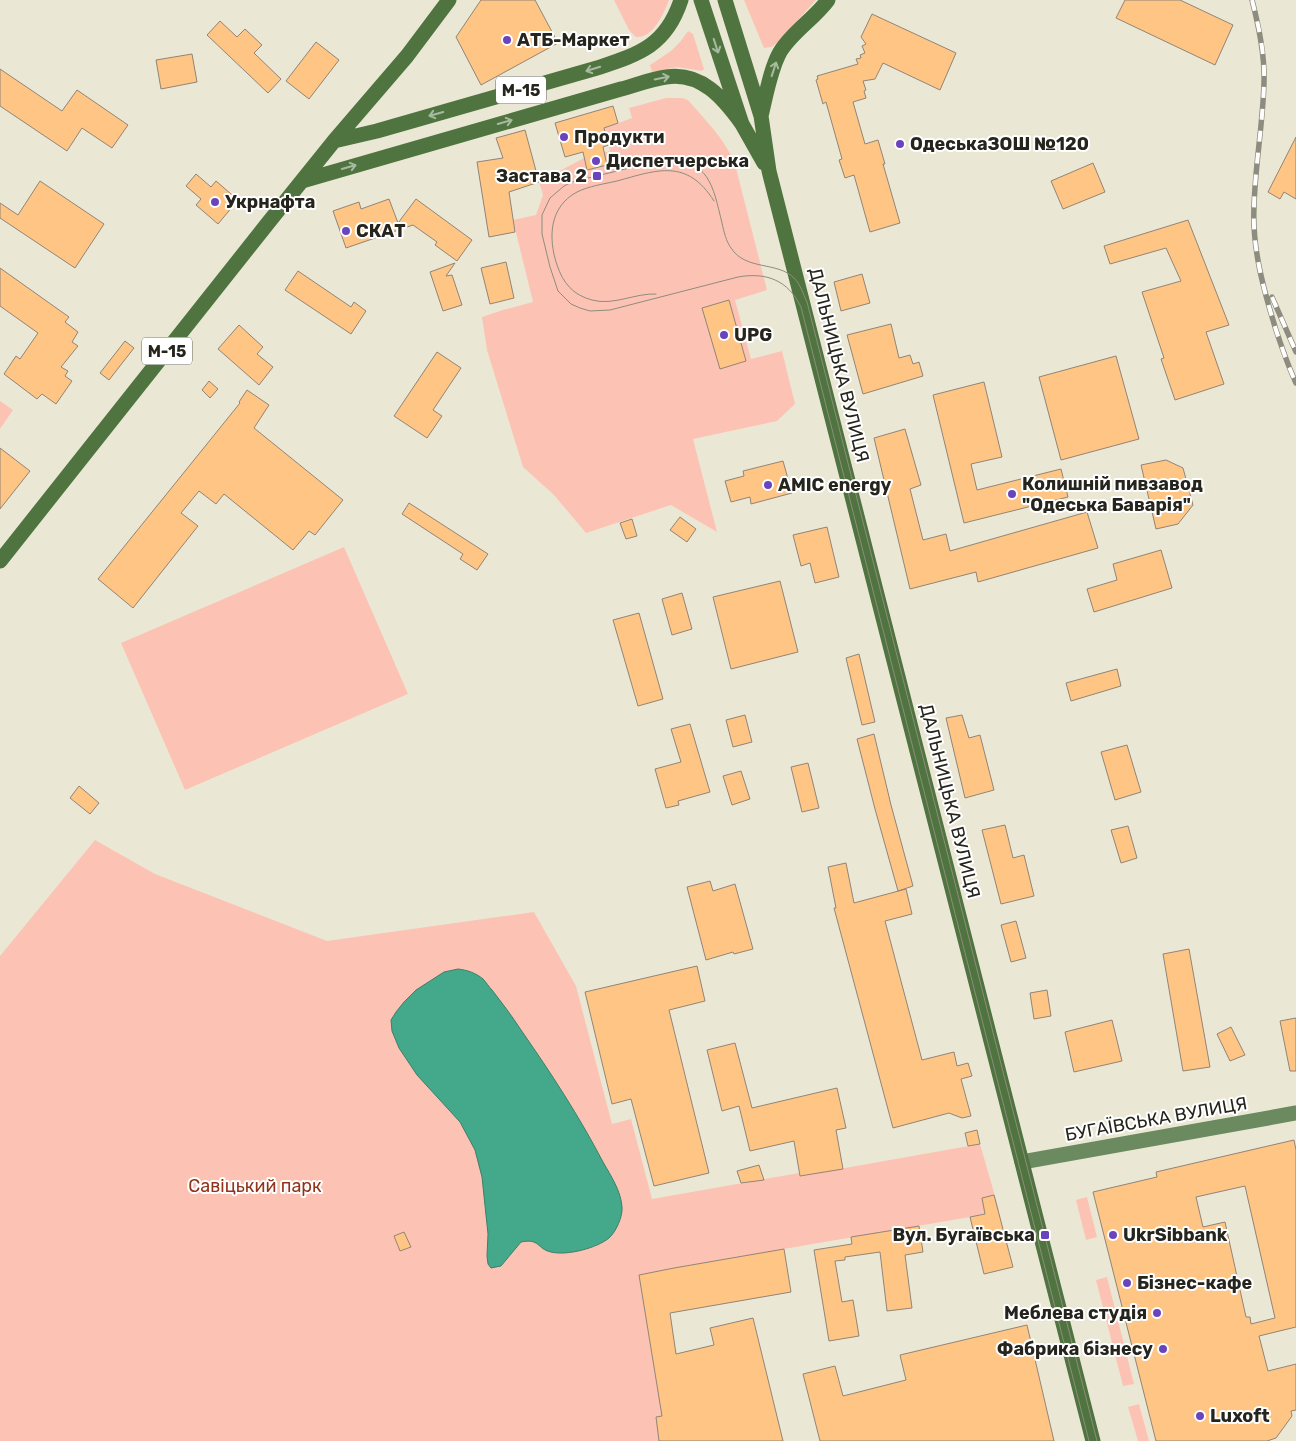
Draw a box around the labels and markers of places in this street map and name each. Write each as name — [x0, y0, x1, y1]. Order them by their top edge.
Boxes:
place label: АТБ-Маркет — [517, 29, 630, 51]
marker: АТБ-Маркет — [501, 34, 513, 46]
place label: Продукти — [574, 126, 665, 148]
marker: Продукти — [558, 131, 570, 143]
place label: ОдеськаЗОШ №120 — [910, 133, 1089, 155]
marker: ОдеськаЗОШ №120 — [894, 138, 906, 150]
place label: Диспетчерська — [606, 150, 749, 172]
marker: Диспетчерська — [590, 155, 602, 167]
place label: Застава 2 — [496, 165, 587, 187]
marker: Застава 2 — [591, 170, 603, 182]
place label: Укрнафта — [225, 191, 315, 213]
marker: Укрнафта — [209, 196, 221, 208]
place label: СКАТ — [356, 220, 405, 242]
marker: СКАТ — [340, 225, 352, 237]
place label: UPG — [734, 324, 772, 346]
marker: UPG — [718, 329, 730, 341]
place label: Колишній пивзавод "Одеська Баварія" — [1022, 473, 1203, 516]
place label: AMIC energy — [778, 474, 892, 496]
marker: AMIC energy — [762, 479, 774, 491]
marker: Колишній пивзавод "Одеська Баварія" — [1006, 488, 1018, 500]
place label: Вул. Бугаївська — [892, 1224, 1035, 1246]
place label: UkrSibbank — [1123, 1224, 1228, 1246]
marker: Вул. Бугаївська — [1039, 1229, 1051, 1241]
marker: UkrSibbank — [1107, 1229, 1119, 1241]
place label: Бізнес-кафе — [1137, 1272, 1252, 1294]
marker: Бізнес-кафе — [1121, 1277, 1133, 1289]
place label: Меблева студія — [1004, 1302, 1147, 1324]
marker: Меблева студія — [1151, 1307, 1163, 1319]
place label: Фабрика бізнесу — [997, 1338, 1153, 1360]
marker: Фабрика бізнесу — [1157, 1343, 1169, 1355]
place label: Luxoft — [1210, 1405, 1270, 1427]
marker: Luxoft — [1194, 1410, 1206, 1422]

